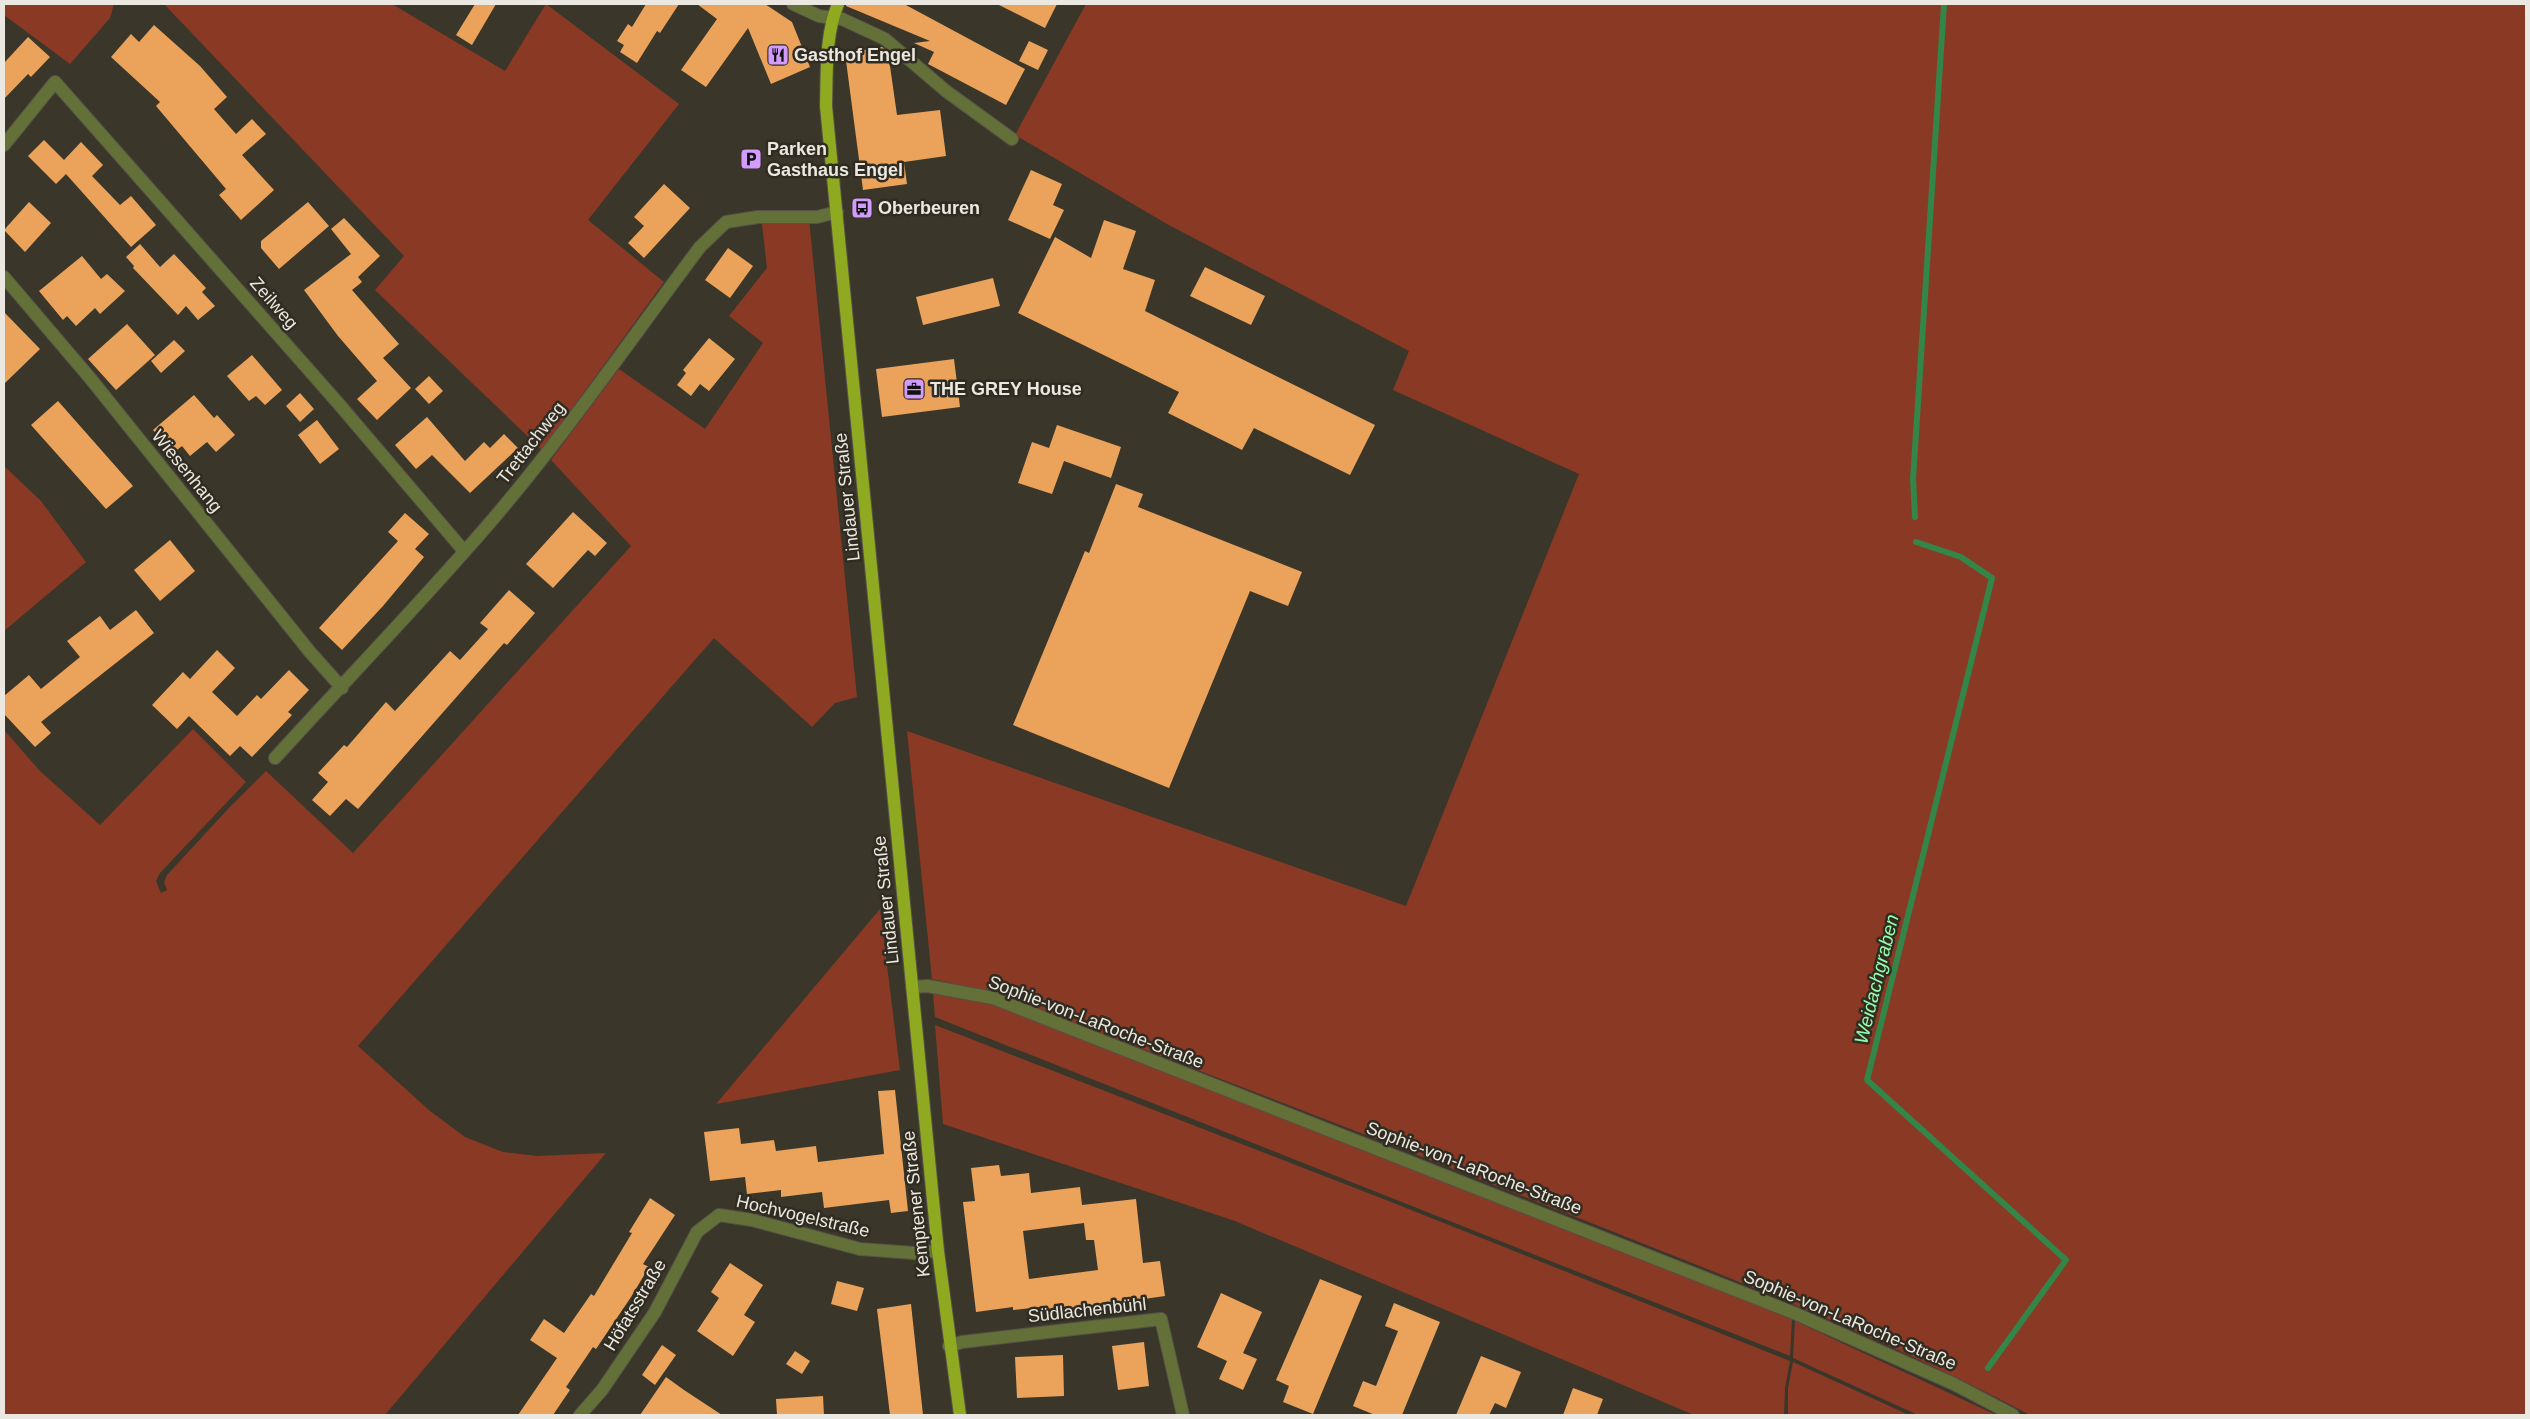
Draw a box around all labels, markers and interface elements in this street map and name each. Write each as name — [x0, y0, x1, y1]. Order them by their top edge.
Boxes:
restaurant icon: Gasthof Engel — [766, 43, 790, 67]
place label: Gasthof Engel — [794, 45, 916, 65]
place label: Parken Gasthaus Engel — [767, 139, 903, 180]
parking icon: Parken Gasthaus Engel — [739, 147, 763, 171]
bus stop icon: Oberbeuren — [850, 196, 874, 220]
place label: Oberbeuren — [878, 198, 980, 218]
street label: Zeilweg — [246, 273, 302, 333]
office icon: THE GREY House — [902, 377, 926, 401]
place label: THE GREY House — [930, 379, 1082, 399]
street label: Trettachweg — [493, 398, 569, 488]
street label: Wiesenhang — [148, 426, 226, 516]
street label: Lindauer Straße — [830, 432, 864, 562]
street label: Lindauer Straße — [869, 835, 903, 965]
water label: Weidachgraben — [1850, 912, 1903, 1046]
street label: Sophie-von-LaRoche-Straße — [985, 972, 1207, 1072]
street label: Sophie-von-LaRoche-Straße — [1363, 1118, 1585, 1218]
street label: Kemptener Straße — [898, 1130, 934, 1278]
street label: Hochvogelstraße — [734, 1191, 872, 1241]
street label: Höfatsstraße — [600, 1256, 670, 1354]
street label: Sophie-von-LaRoche-Straße — [1741, 1266, 1959, 1374]
street label: Südlachenbühl — [1027, 1294, 1147, 1326]

